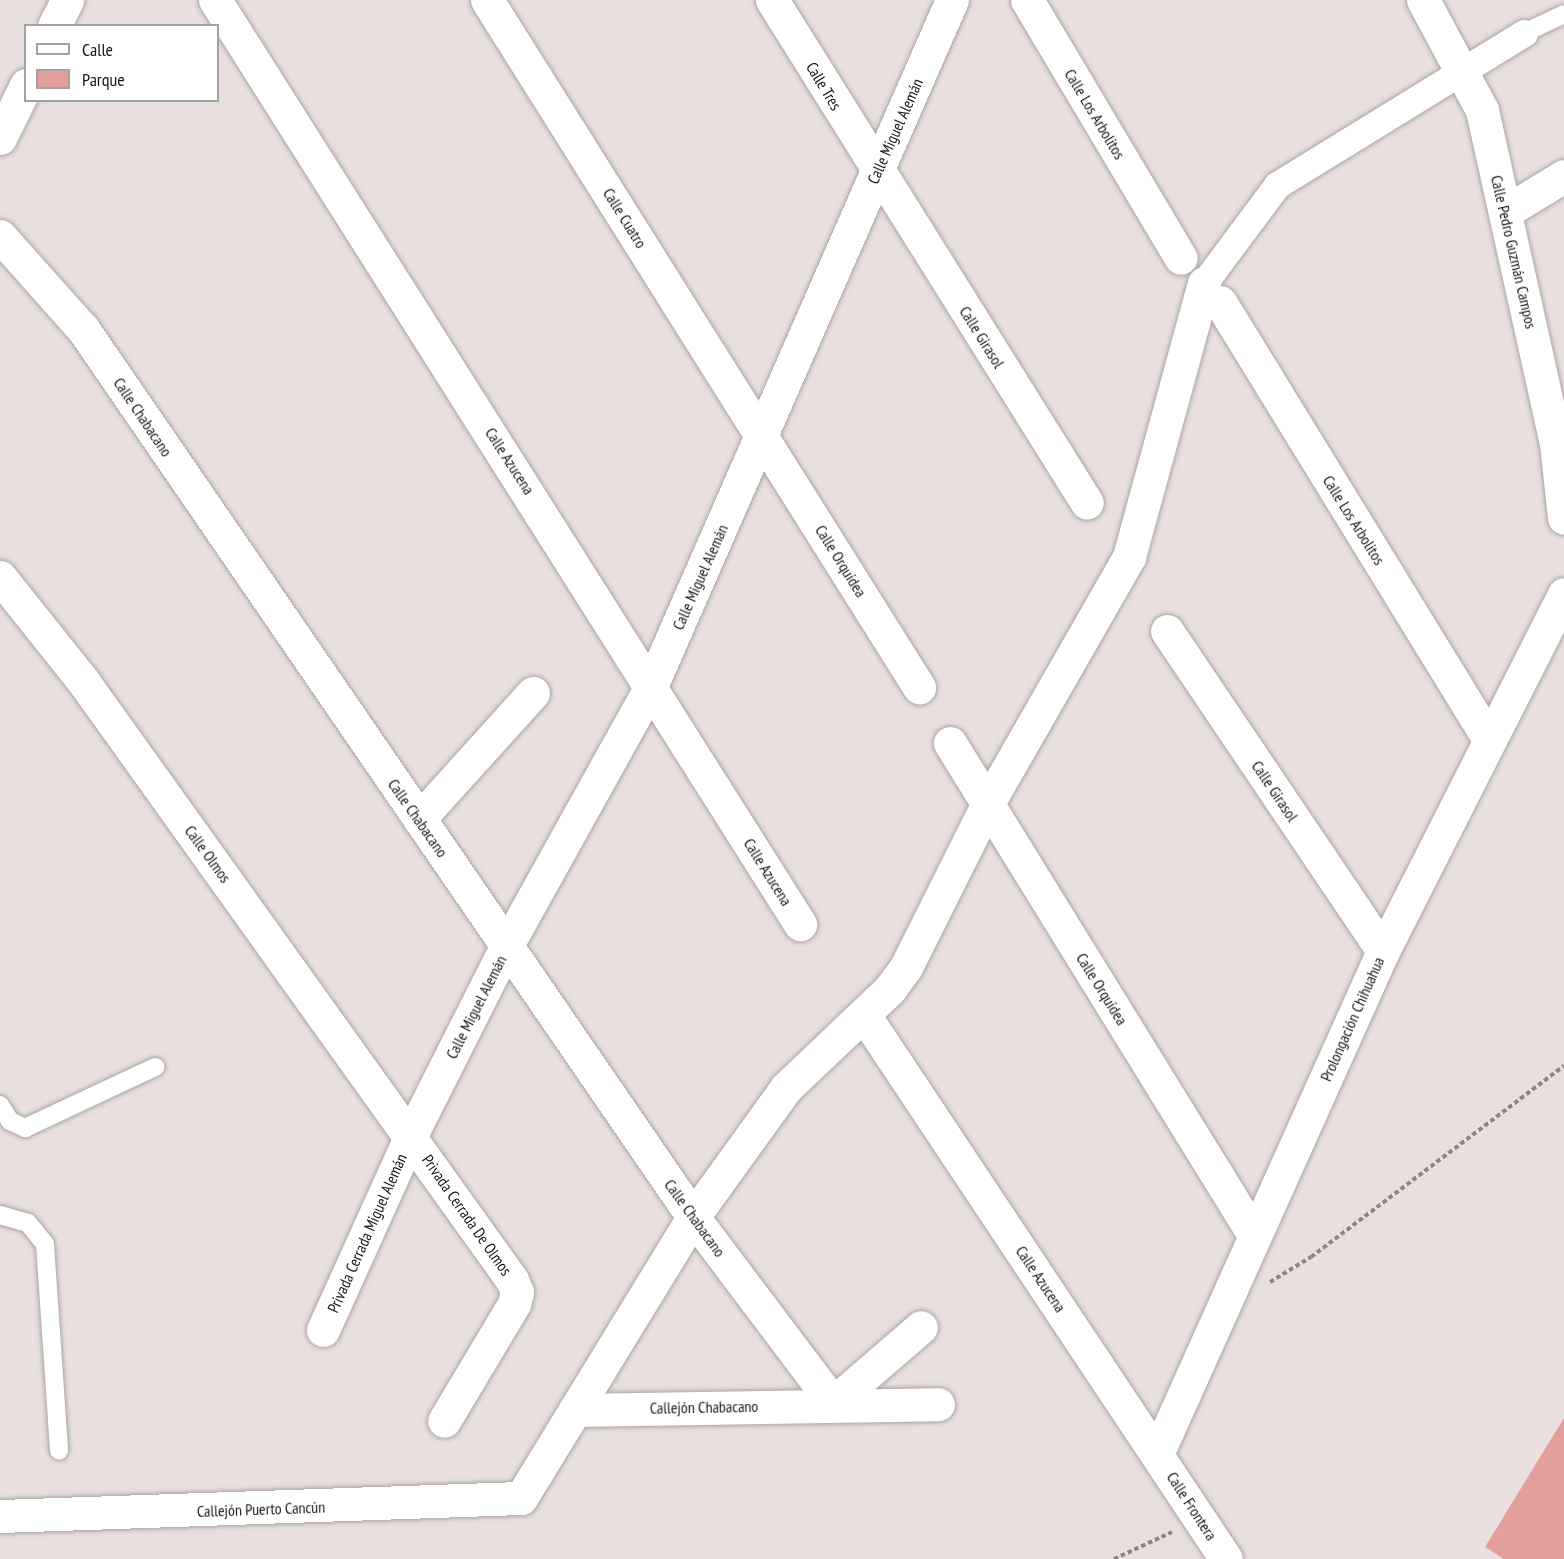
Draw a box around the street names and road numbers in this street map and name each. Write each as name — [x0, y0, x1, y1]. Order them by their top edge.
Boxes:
street label: Calle Tres — [802, 58, 846, 114]
street label: Calle Los Arbolitos — [1060, 65, 1130, 163]
street label: Calle Miguel Alemán — [863, 75, 927, 187]
street label: Calle Pedro Guzmán Campos — [1487, 173, 1541, 331]
street label: Calle Cuatro — [599, 184, 651, 252]
street label: Calle Girasol — [956, 303, 1008, 371]
street label: Calle Chabacano — [110, 374, 176, 460]
street label: Calle Azucena — [481, 424, 539, 498]
street label: Calle Los Arbolitos — [1319, 472, 1389, 568]
street label: Calle Miguel Alemán — [668, 521, 732, 633]
street label: Calle Orquídea — [811, 521, 871, 601]
street label: Calle Girasol — [1248, 757, 1302, 825]
street label: Calle Chabacano — [384, 775, 452, 861]
street label: Calle Olmos — [181, 822, 235, 886]
street label: Calle Azucena — [740, 834, 796, 910]
street label: Calle Orquídea — [1072, 949, 1132, 1029]
street label: Calle Miguel Alemán — [442, 952, 510, 1062]
street label: Prolongación Chihuahua — [1316, 954, 1388, 1084]
street label: Privada Cerrada Miguel Alemán — [323, 1150, 411, 1316]
street label: Privada Cerrada De Olmos — [418, 1151, 516, 1279]
street label: Calle Chabacano — [660, 1175, 730, 1261]
street label: Calle Azucena — [1012, 1242, 1070, 1316]
street label: Callejón Chabacano — [650, 1396, 758, 1418]
street label: Calle Frontera — [1163, 1468, 1221, 1544]
street label: Callejón Puerto Cancún — [197, 1497, 325, 1521]

